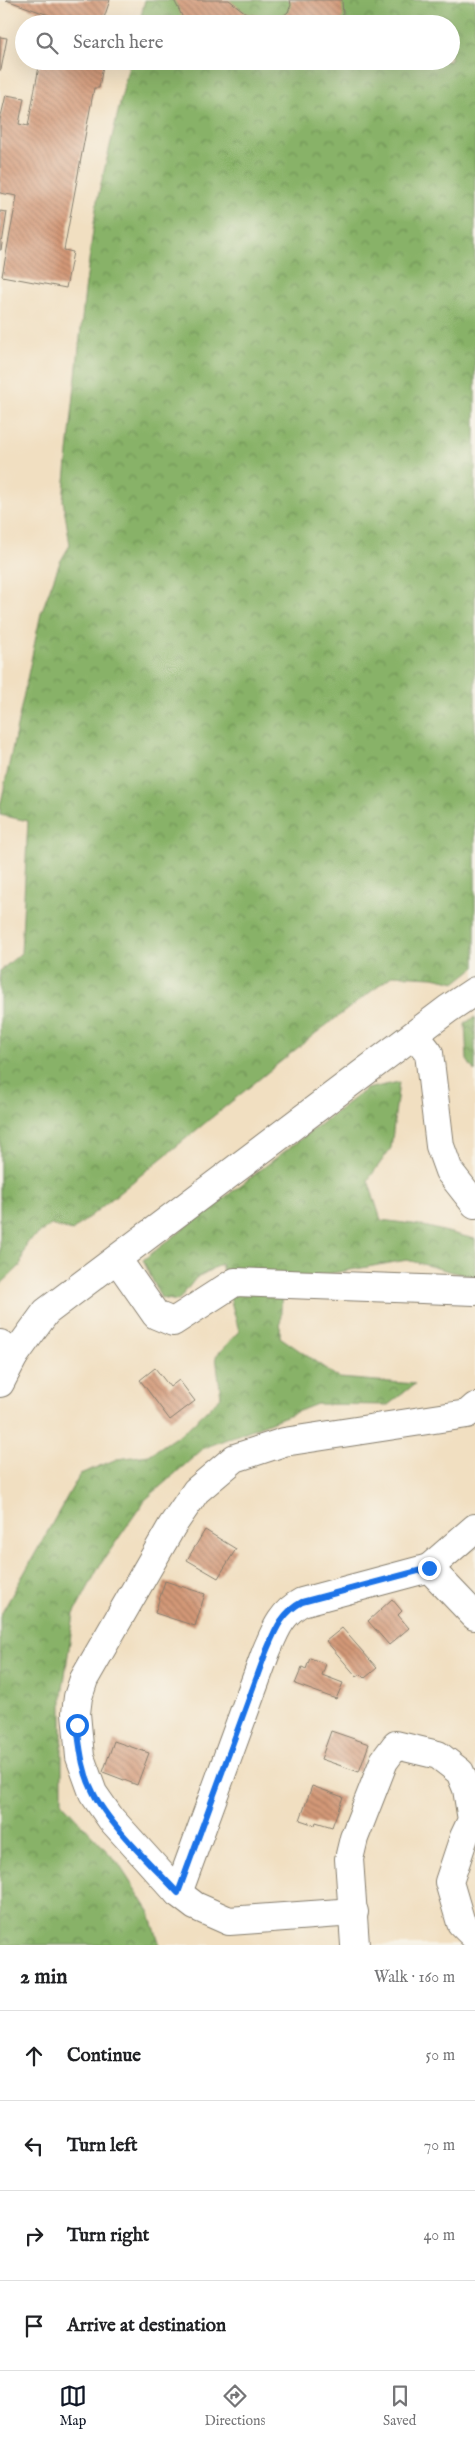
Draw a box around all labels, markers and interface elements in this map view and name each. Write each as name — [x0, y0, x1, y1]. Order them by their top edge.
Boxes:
search box — [15, 15, 460, 70]
icon: search — [33, 29, 61, 57]
text: Search here — [73, 31, 164, 55]
route end — [418, 1557, 441, 1580]
route start — [66, 1714, 89, 1737]
text: 2 min — [20, 1964, 67, 1991]
text: Walk · 160 m — [374, 1968, 455, 1988]
icon: ahead — [20, 2042, 48, 2070]
text: Continue — [67, 2044, 141, 2068]
text: 50 m — [426, 2046, 455, 2066]
icon: left — [20, 2132, 48, 2160]
text: Turn left — [67, 2134, 138, 2158]
text: 70 m — [424, 2136, 455, 2156]
icon: right — [20, 2222, 48, 2250]
text: Turn right — [67, 2224, 149, 2248]
text: 40 m — [423, 2226, 455, 2246]
icon: arrive — [20, 2312, 48, 2340]
text: Arrive at destination — [67, 2314, 226, 2338]
tab: Map — [59, 2382, 87, 2430]
tab: Directions — [204, 2382, 265, 2430]
tab: Saved — [383, 2382, 416, 2430]

